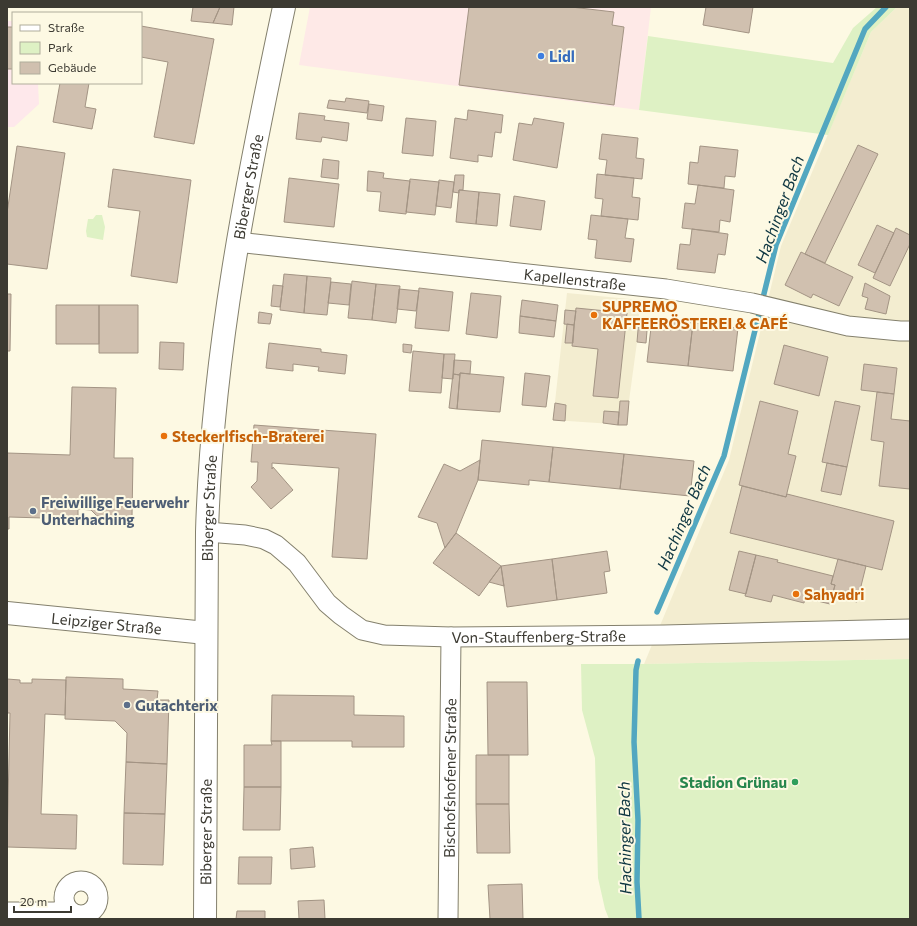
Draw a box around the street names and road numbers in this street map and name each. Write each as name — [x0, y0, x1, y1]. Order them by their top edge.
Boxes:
street label: Biberger Straße — [229, 133, 266, 241]
street label: Kapellenstraße — [523, 264, 627, 294]
street label: Biberger Straße — [198, 454, 220, 561]
street label: Leipziger Straße — [50, 609, 163, 638]
street label: Von-Stauffenberg-Straße — [451, 626, 626, 646]
street label: Bischofshofener Straße — [440, 698, 459, 858]
street label: Biberger Straße — [196, 779, 215, 885]

